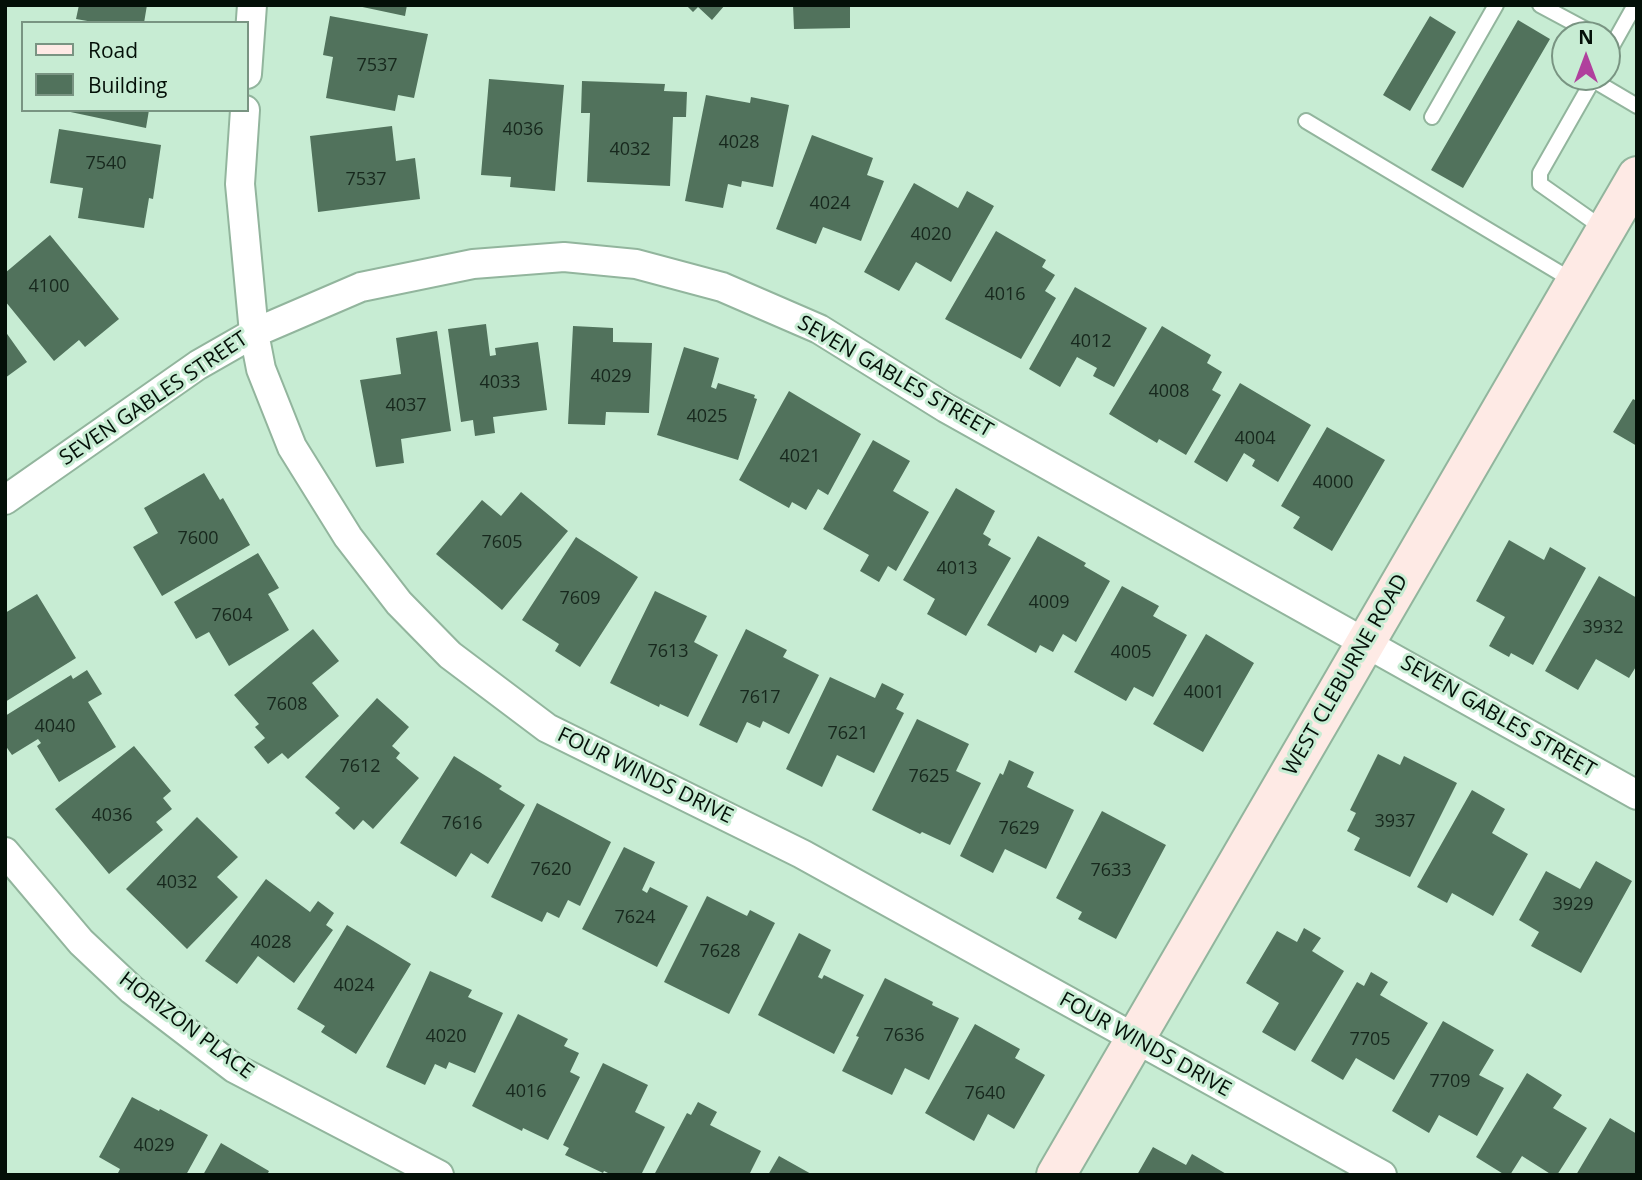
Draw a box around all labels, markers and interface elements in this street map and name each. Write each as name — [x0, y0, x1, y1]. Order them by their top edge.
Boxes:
legend — [21, 21, 248, 112]
north arrow — [1551, 21, 1621, 91]
text: N — [1578, 24, 1594, 50]
text: Road — [88, 36, 138, 64]
house number: 7537 — [356, 55, 398, 77]
text: Building — [88, 71, 167, 99]
house number: 4036 — [502, 119, 544, 141]
house number: 4028 — [718, 132, 760, 154]
house number: 4032 — [609, 139, 651, 161]
house number: 7540 — [85, 153, 127, 175]
house number: 7537 — [345, 169, 387, 191]
house number: 4024 — [809, 193, 851, 215]
house number: 4020 — [910, 224, 952, 246]
house number: 4100 — [28, 276, 70, 298]
house number: 4016 — [984, 284, 1026, 306]
street label: SEVEN GABLES STREET — [793, 311, 997, 443]
street label: SEVEN GABLES STREET — [55, 327, 253, 471]
house number: 4012 — [1070, 331, 1112, 353]
house number: 4029 — [590, 366, 632, 388]
house number: 4033 — [479, 372, 521, 394]
house number: 4008 — [1148, 381, 1190, 403]
house number: 4037 — [385, 395, 427, 417]
house number: 4025 — [686, 406, 728, 428]
house number: 4004 — [1234, 428, 1276, 450]
house number: 4021 — [779, 446, 821, 468]
house number: 4000 — [1312, 472, 1354, 494]
house number: 7600 — [177, 528, 219, 550]
house number: 7605 — [481, 532, 523, 554]
house number: 4013 — [936, 558, 978, 580]
street label: WEST CLEBURNE ROAD — [1278, 570, 1414, 780]
house number: 7609 — [559, 588, 601, 610]
house number: 4009 — [1028, 592, 1070, 614]
house number: 7604 — [211, 605, 253, 627]
house number: 3932 — [1582, 617, 1624, 639]
house number: 7613 — [647, 641, 689, 663]
house number: 4005 — [1110, 642, 1152, 664]
street label: SEVEN GABLES STREET — [1396, 651, 1600, 783]
house number: 4001 — [1183, 682, 1225, 704]
house number: 7617 — [739, 687, 781, 709]
house number: 7608 — [266, 694, 308, 716]
house number: 4040 — [34, 716, 76, 738]
street label: FOUR WINDS DRIVE — [553, 722, 737, 830]
house number: 7621 — [827, 723, 869, 745]
house number: 7612 — [339, 756, 381, 778]
house number: 7625 — [908, 766, 950, 788]
house number: 4036 — [91, 805, 133, 827]
house number: 3937 — [1374, 811, 1416, 833]
house number: 7616 — [441, 813, 483, 835]
house number: 7629 — [998, 818, 1040, 840]
house number: 7620 — [530, 859, 572, 881]
house number: 7633 — [1090, 860, 1132, 882]
house number: 4032 — [156, 872, 198, 894]
house number: 3929 — [1552, 894, 1594, 916]
house number: 7624 — [614, 907, 656, 929]
house number: 4028 — [250, 932, 292, 954]
house number: 7628 — [699, 941, 741, 963]
street label: HORIZON PLACE — [114, 967, 258, 1085]
house number: 4024 — [333, 975, 375, 997]
street label: FOUR WINDS DRIVE — [1055, 987, 1235, 1103]
house number: 7636 — [883, 1025, 925, 1047]
house number: 4020 — [425, 1026, 467, 1048]
house number: 7705 — [1349, 1029, 1391, 1051]
house number: 7709 — [1429, 1071, 1471, 1093]
house number: 4016 — [505, 1081, 547, 1103]
house number: 7640 — [964, 1083, 1006, 1105]
house number: 4029 — [133, 1135, 175, 1157]

